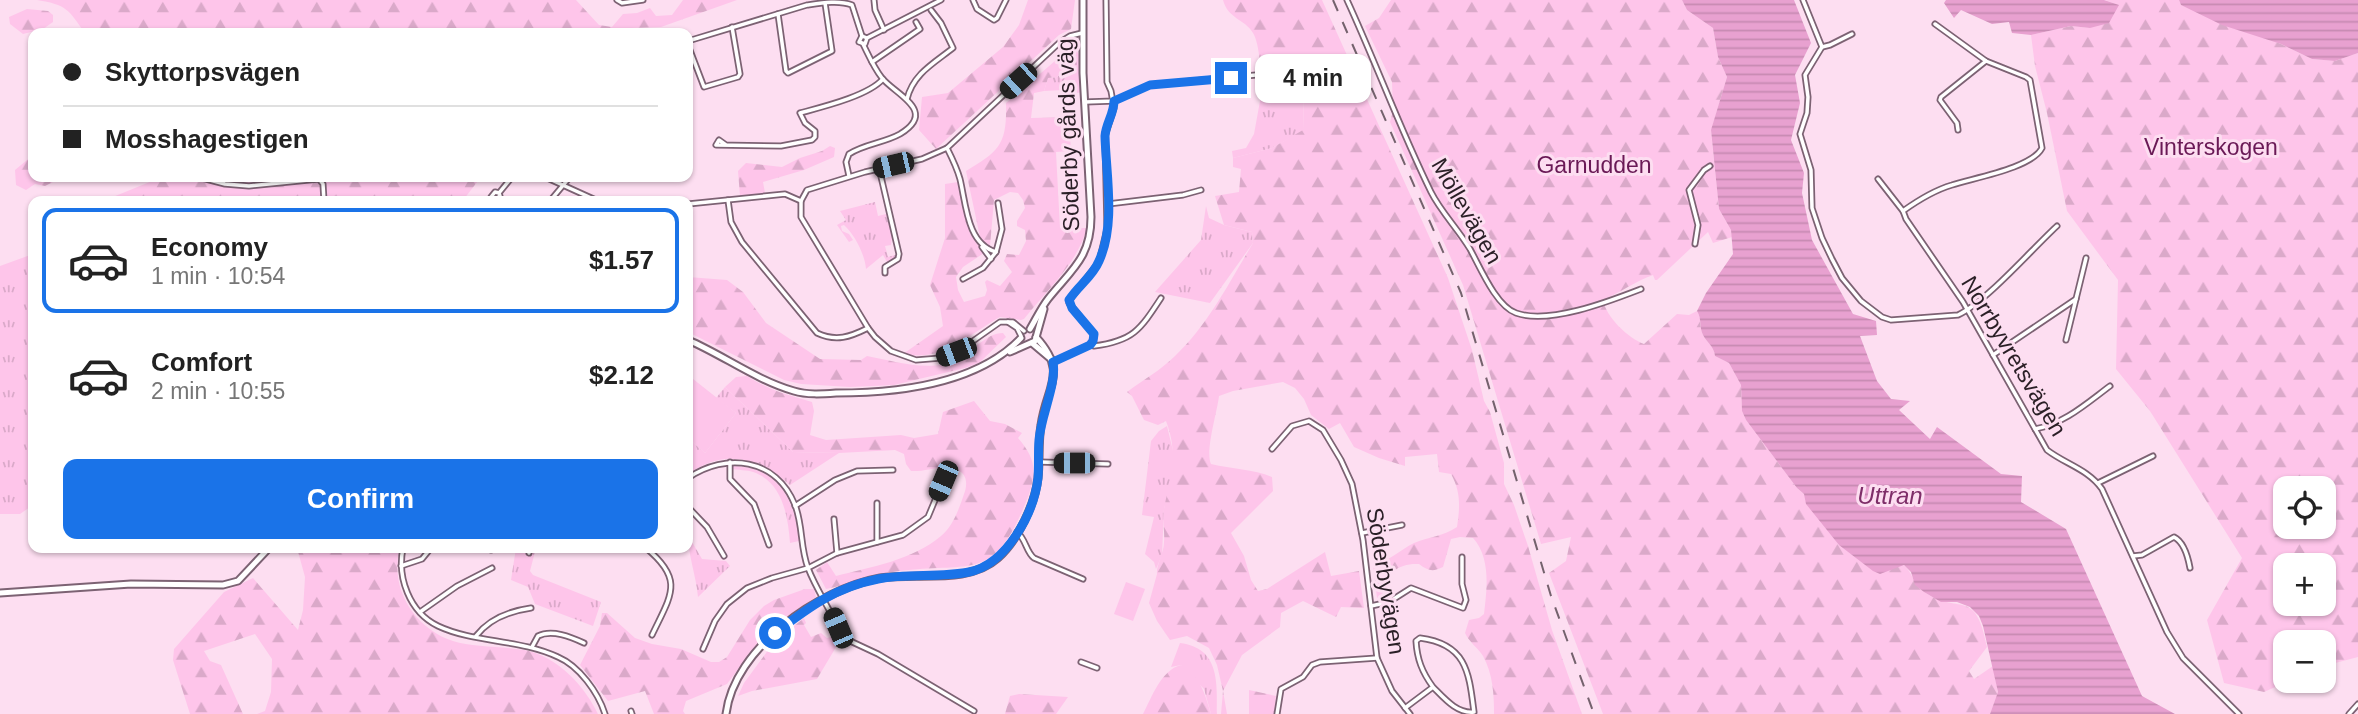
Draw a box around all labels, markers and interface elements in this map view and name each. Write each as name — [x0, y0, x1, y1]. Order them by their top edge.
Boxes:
street label: Söderby gårds väg — [1052, 38, 1084, 232]
callout: 4 min — [1256, 54, 1371, 102]
text: Skyttorpsvägen — [105, 57, 300, 87]
car — [996, 59, 1041, 103]
route end — [1215, 62, 1247, 94]
text: 4 min — [1283, 65, 1343, 91]
text: Mosshagestigen — [105, 124, 309, 154]
park label: Vinterskogen — [2144, 134, 2278, 160]
car — [871, 150, 916, 180]
park label: Garnudden — [1536, 152, 1652, 178]
street label: Möllevägen — [1426, 154, 1508, 268]
icon: car — [67, 229, 130, 292]
text: Economy — [151, 232, 268, 262]
text: $1.57 — [589, 245, 654, 275]
text: 1 min · 10:54 — [151, 263, 285, 289]
street label: Norrbyvretsvägen — [1956, 272, 2072, 440]
car — [933, 335, 980, 369]
icon: car — [67, 344, 130, 407]
text: Comfort — [151, 347, 252, 377]
text: $2.12 — [589, 360, 654, 390]
text: 2 min · 10:55 — [151, 378, 285, 404]
car — [1054, 453, 1096, 474]
car — [926, 458, 961, 504]
button: Confirm — [63, 459, 658, 539]
map controls — [2273, 476, 2336, 693]
button: locate — [2273, 476, 2336, 539]
water label: Uttran — [1857, 482, 1923, 509]
street label: Söderbyvägen — [1362, 506, 1410, 656]
button: + — [2273, 553, 2336, 616]
car — [821, 605, 856, 651]
route start — [759, 617, 791, 649]
button: − — [2273, 630, 2336, 693]

